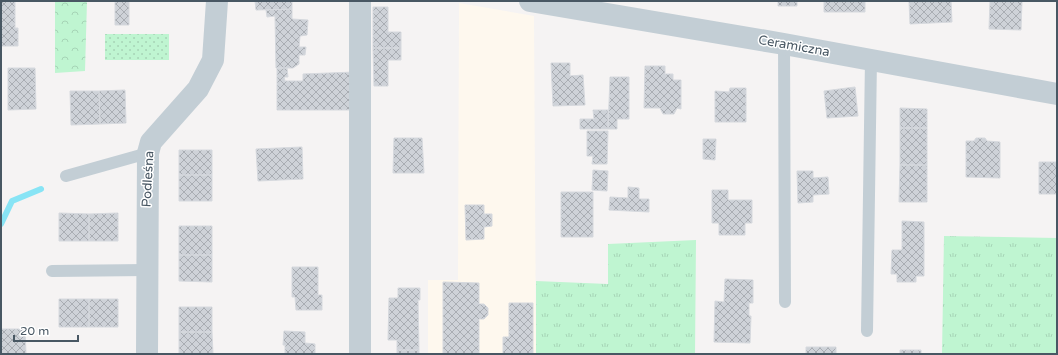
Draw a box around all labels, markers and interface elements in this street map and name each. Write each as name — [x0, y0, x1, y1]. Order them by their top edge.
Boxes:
street label: Ceramiczna — [757, 32, 831, 60]
street label: Podleśna — [139, 150, 157, 208]
scale bar — [14, 317, 78, 343]
text: 20 m — [20, 324, 49, 338]

